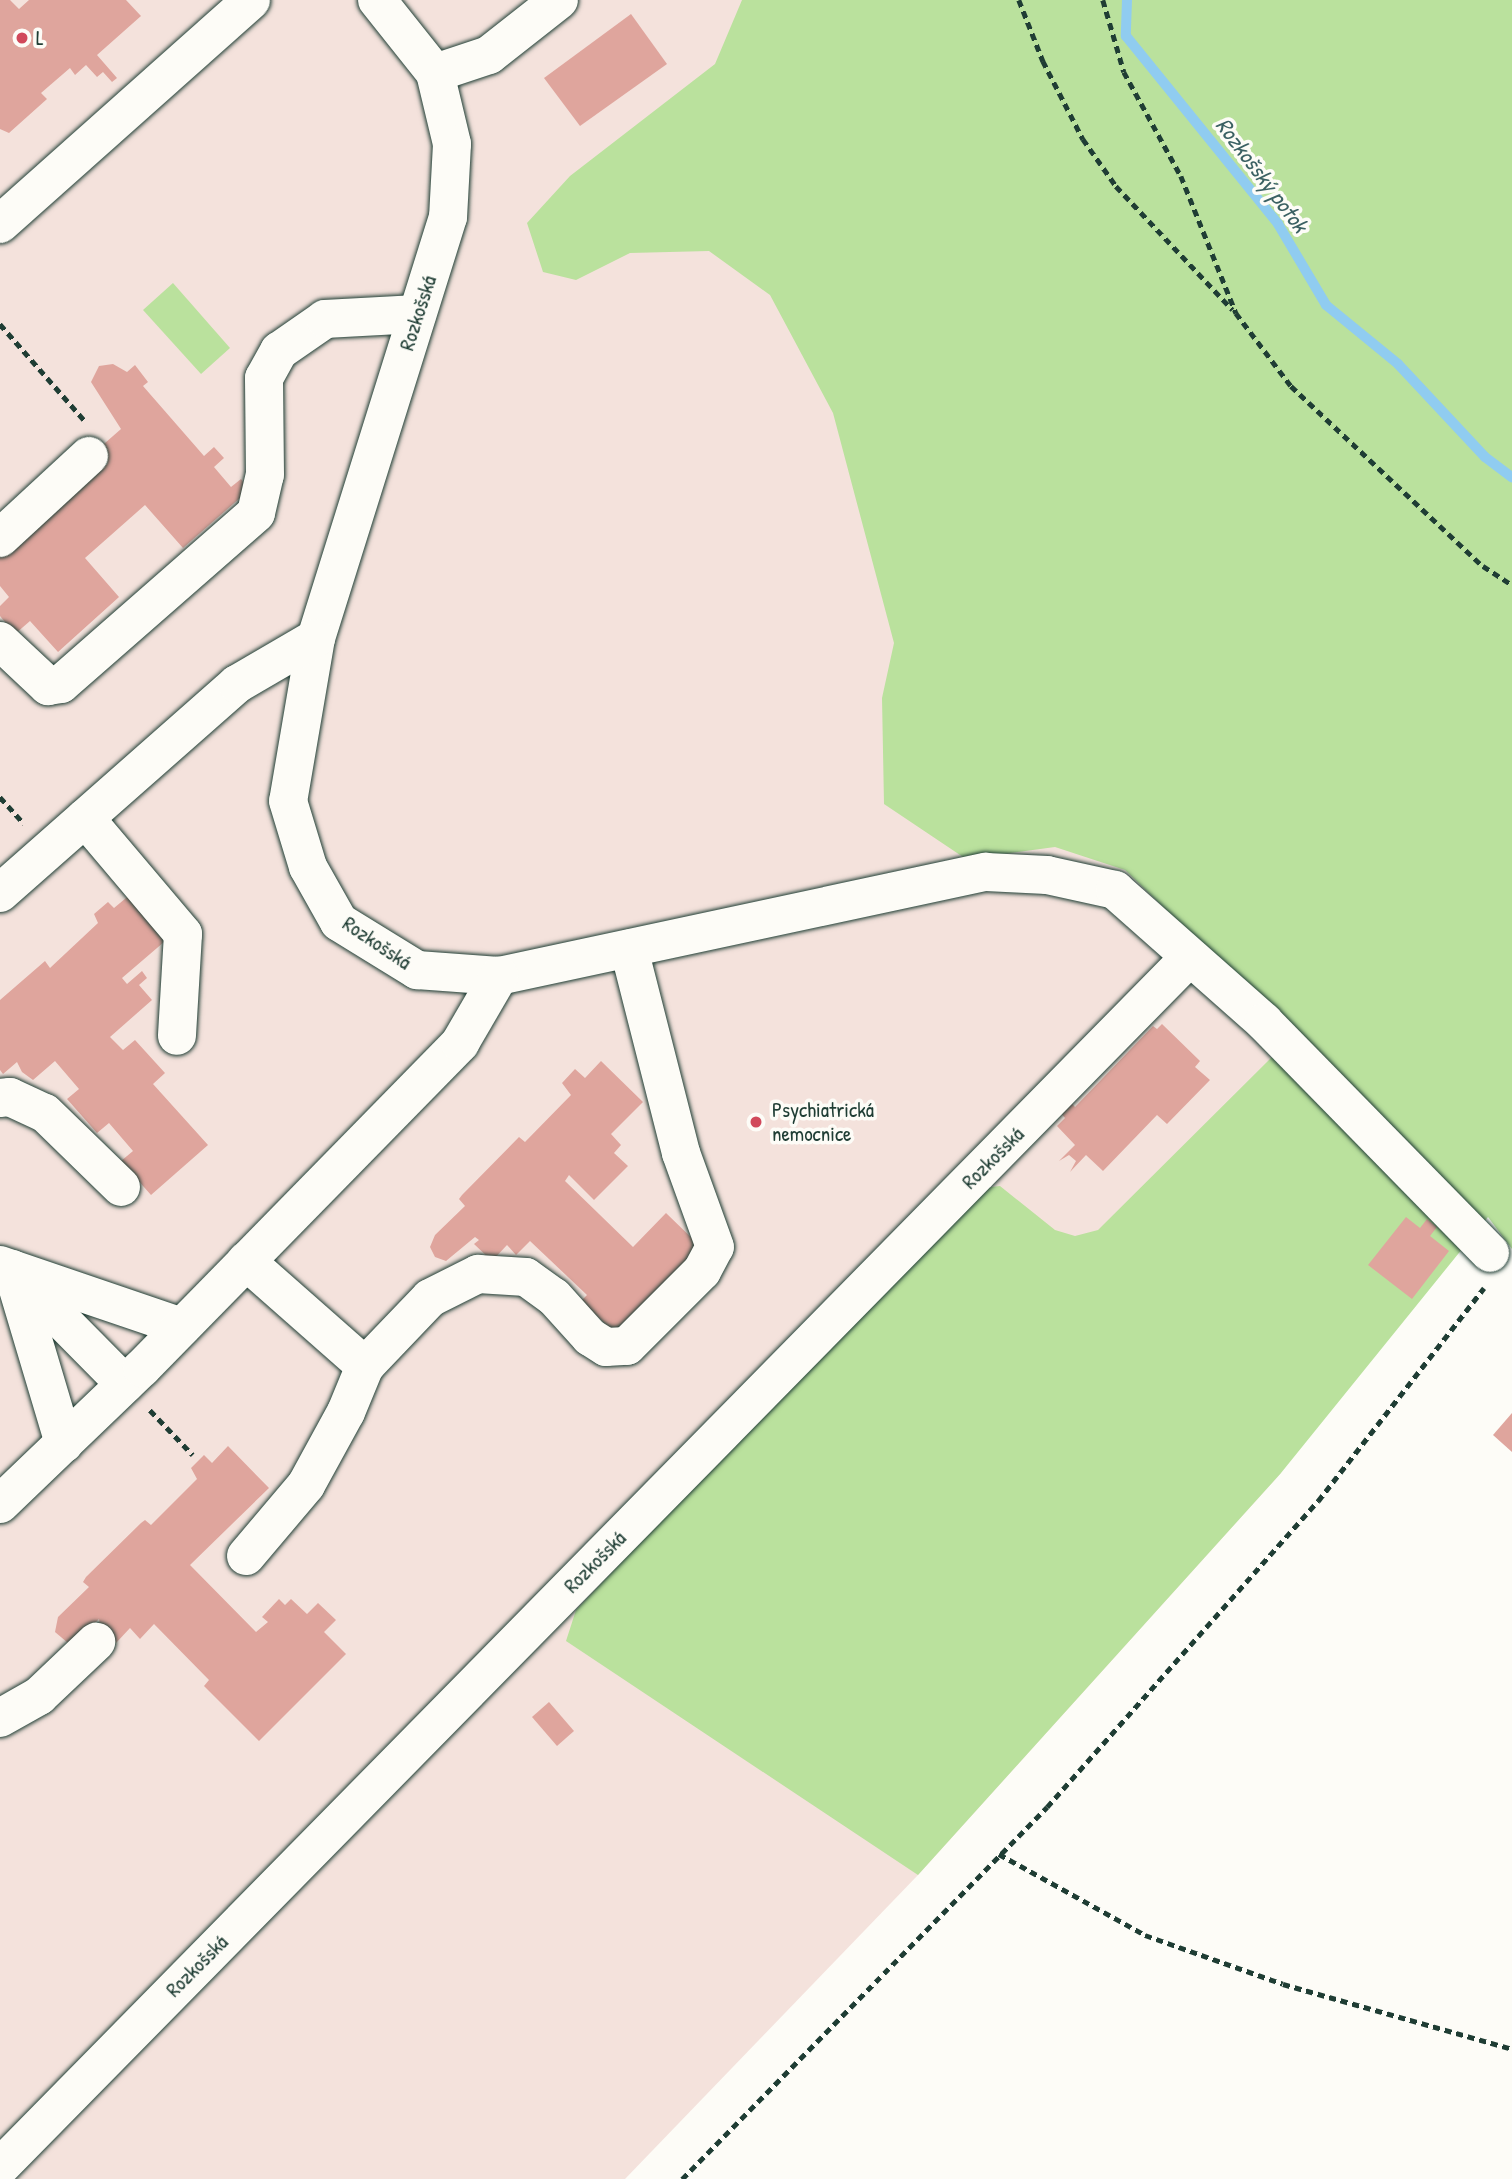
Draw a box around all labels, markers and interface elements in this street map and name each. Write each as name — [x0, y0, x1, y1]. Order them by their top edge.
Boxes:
place label: L — [36, 25, 44, 51]
marker: L — [14, 30, 30, 46]
water label: Rozkošský potok — [1210, 112, 1314, 238]
street label: Rozkošská — [394, 272, 442, 354]
street label: Rozkošská — [338, 911, 416, 975]
place label: Psychiatrická nemocnice — [772, 1097, 874, 1147]
marker: Psychiatrická nemocnice — [746, 1112, 766, 1132]
street label: Rozkošská — [957, 1122, 1029, 1194]
street label: Rozkošská — [559, 1526, 631, 1598]
street label: Rozkošská — [161, 1930, 233, 2002]

